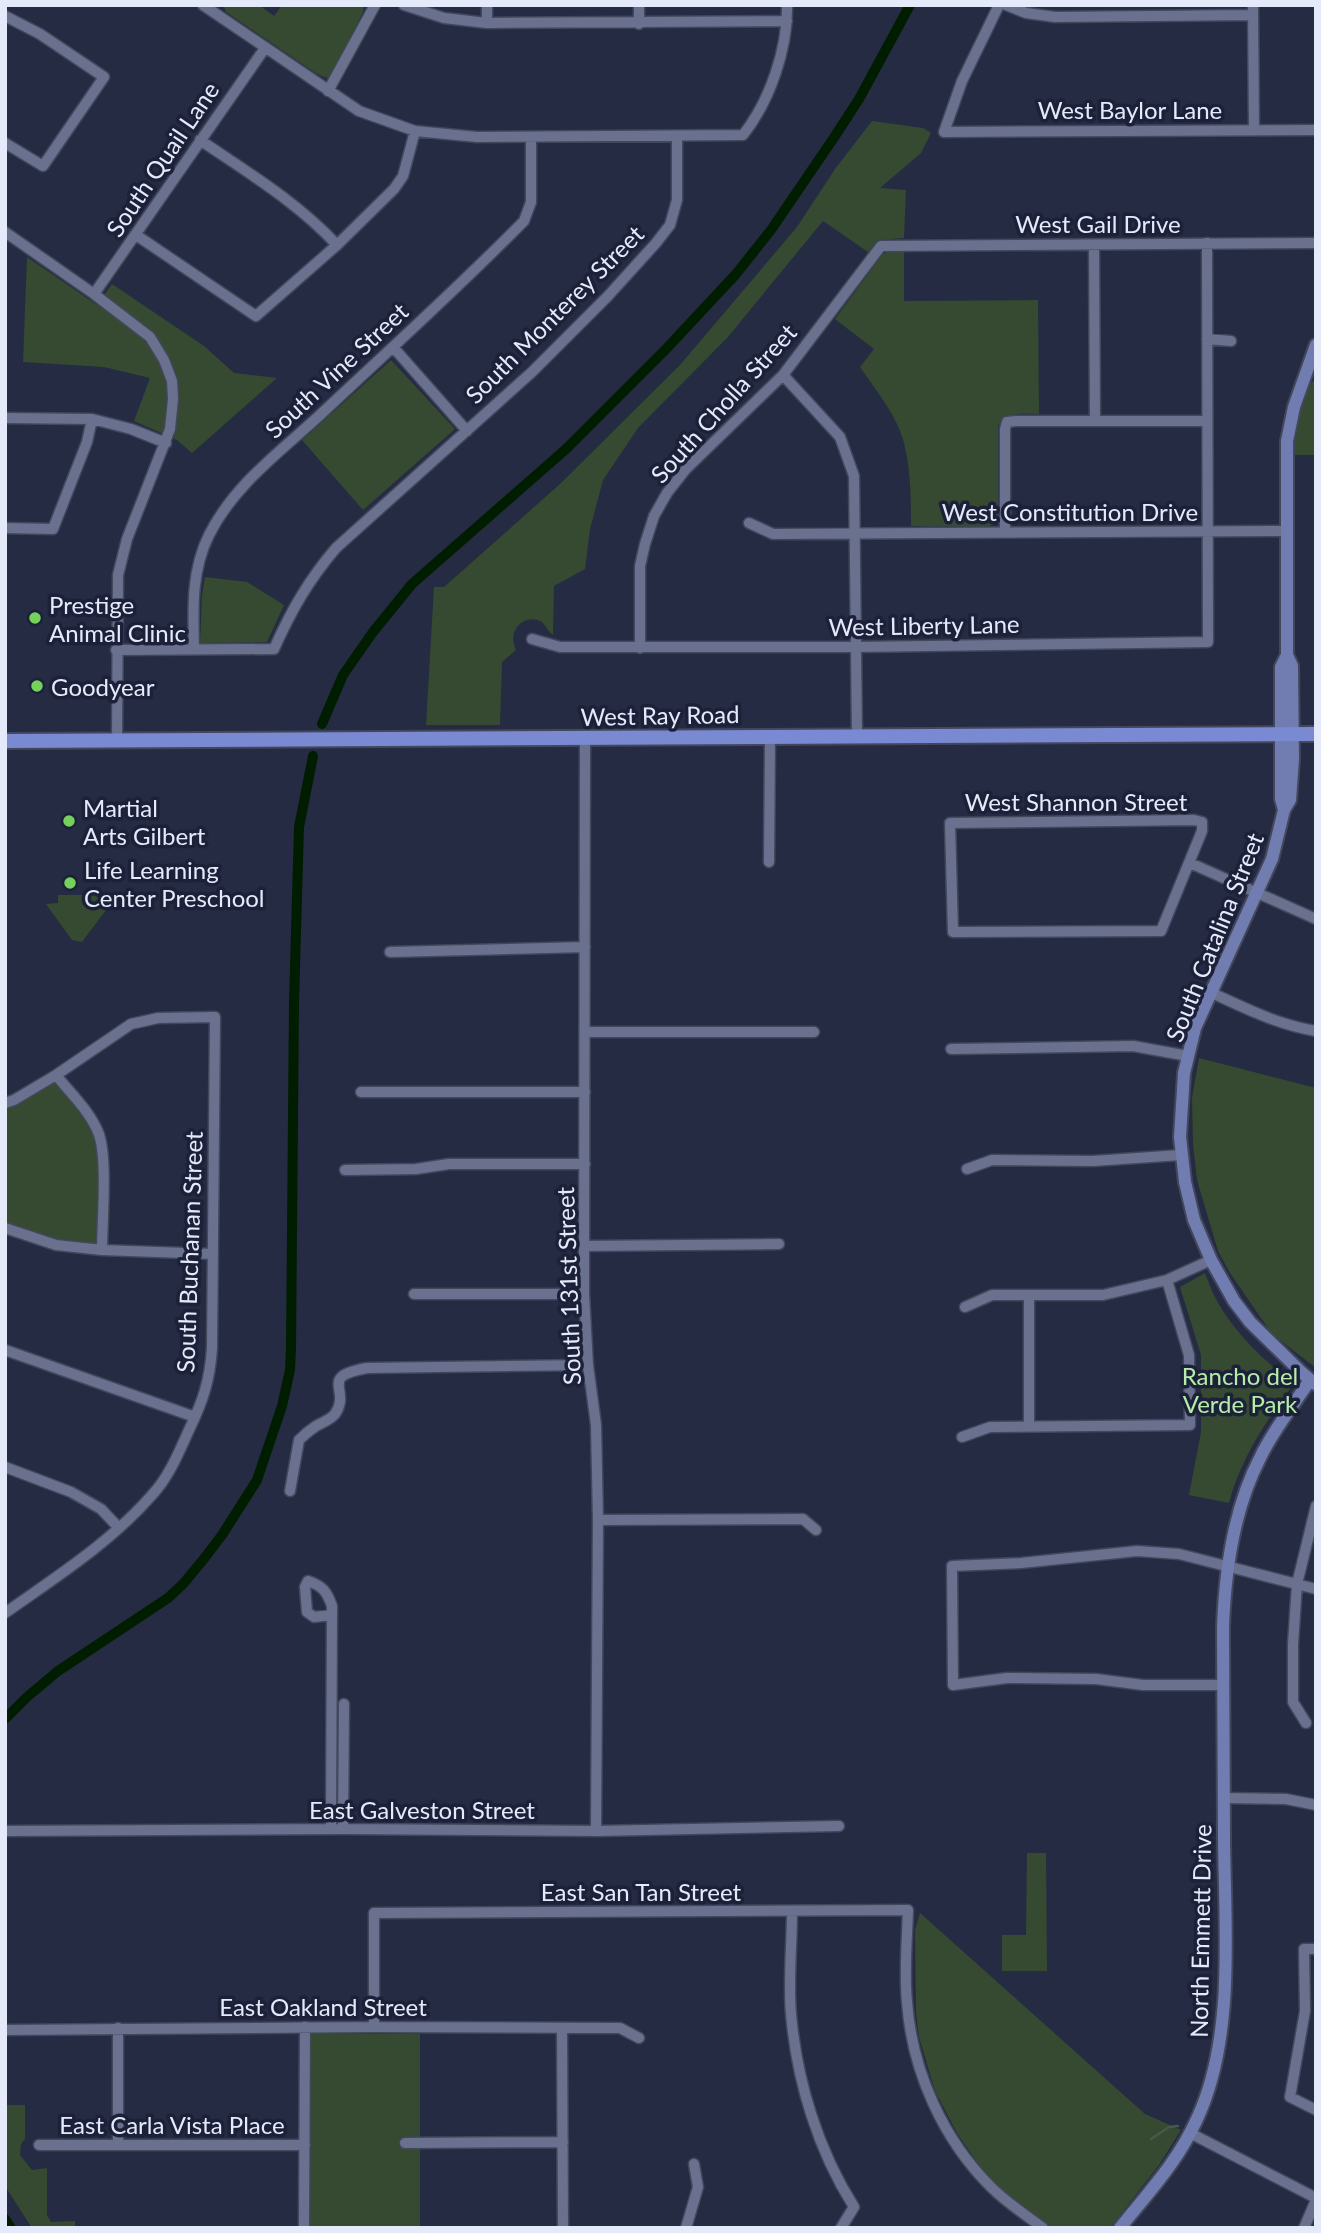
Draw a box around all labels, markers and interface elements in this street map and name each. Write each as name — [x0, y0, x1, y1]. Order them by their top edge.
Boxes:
street label: South Quail Lane — [100, 76, 224, 242]
street label: West Baylor Lane — [1038, 95, 1222, 124]
street label: West Gail Drive — [1015, 209, 1181, 238]
street label: South Monterey Street — [459, 219, 649, 409]
street label: South Vine Street — [259, 296, 414, 444]
street label: South Cholla Street — [644, 317, 802, 488]
street label: West Constitution Drive — [942, 497, 1198, 526]
place label: Prestige Animal Clinic — [49, 590, 186, 647]
street label: West Liberty Lane — [828, 609, 1020, 641]
marker: Prestige Animal Clinic — [27, 610, 43, 626]
place label: Goodyear — [51, 672, 155, 701]
marker: Goodyear — [29, 678, 45, 694]
street label: West Ray Road — [580, 699, 740, 731]
street label: West Shannon Street — [965, 787, 1188, 816]
place label: Martial Arts Gilbert — [83, 793, 206, 850]
marker: Martial Arts Gilbert — [61, 813, 77, 829]
street label: South Catalina Street — [1159, 828, 1269, 1046]
place label: Life Learning Center Preschool — [84, 855, 265, 912]
marker: Life Learning Center Preschool — [62, 875, 78, 891]
street label: South Buchanan Street — [170, 1130, 208, 1373]
street label: South 131st Street — [550, 1186, 586, 1386]
park label: Rancho del Verde Park — [1182, 1361, 1298, 1418]
street label: East Galveston Street — [309, 1795, 535, 1824]
street label: North Emmett Drive — [1184, 1824, 1216, 2038]
street label: East San Tan Street — [541, 1877, 742, 1906]
street label: East Oakland Street — [219, 1992, 427, 2021]
street label: East Carla Vista Place — [59, 2110, 285, 2139]

